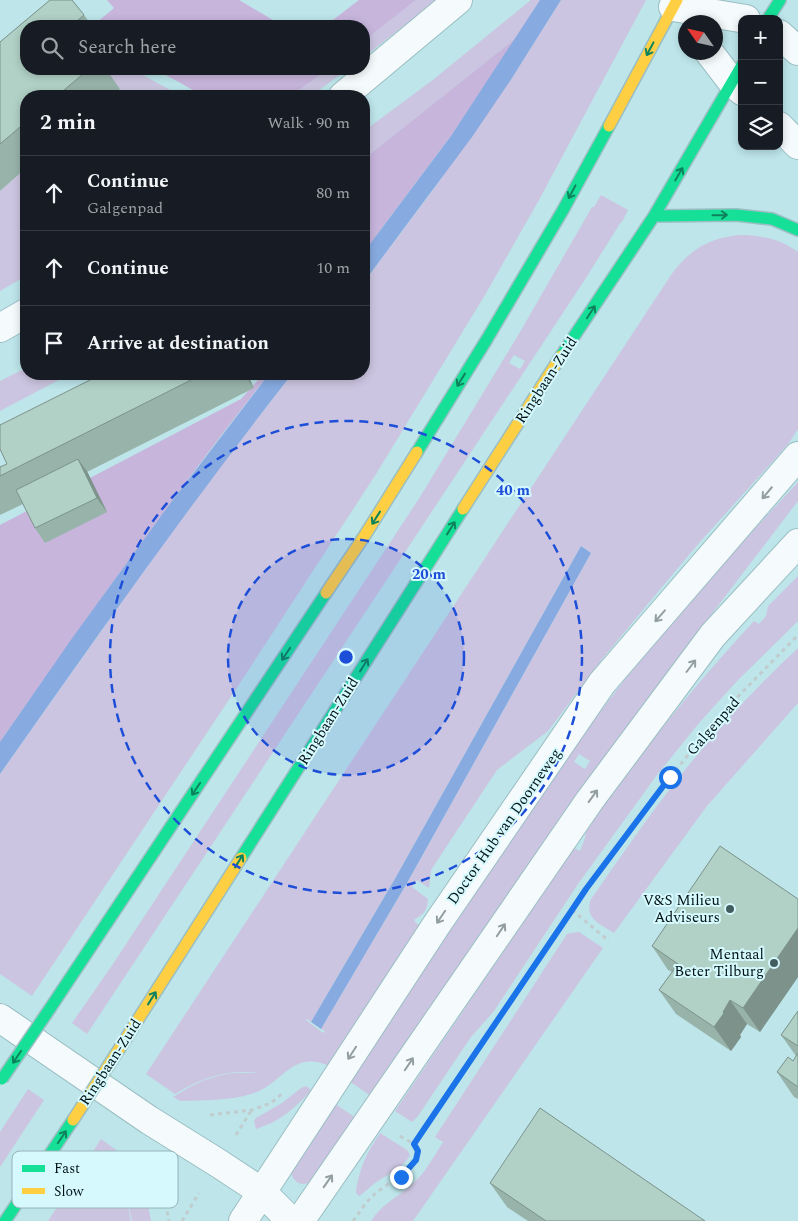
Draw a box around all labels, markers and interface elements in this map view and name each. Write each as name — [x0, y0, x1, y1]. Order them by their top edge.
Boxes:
north arrow — [678, 15, 723, 60]
map controls — [738, 15, 783, 150]
button: + — [738, 15, 783, 60]
search box — [20, 20, 370, 75]
text: Search here — [78, 33, 177, 62]
icon: search — [38, 34, 66, 62]
one-way arrow — [645, 42, 655, 57]
button: − — [738, 60, 783, 105]
button: layers — [738, 105, 783, 150]
text: 2 min — [40, 107, 96, 139]
text: Walk · 90 m — [267, 111, 350, 135]
text: Continue — [87, 167, 169, 196]
one-way arrow — [674, 168, 684, 182]
icon: ahead — [40, 179, 68, 207]
text: 80 m — [316, 181, 350, 205]
one-way arrow — [567, 185, 577, 199]
text: Galgenpad — [87, 196, 163, 220]
one-way arrow — [712, 211, 728, 220]
icon: ahead — [40, 254, 68, 282]
text: Continue — [87, 254, 169, 283]
text: 10 m — [316, 256, 350, 280]
one-way arrow — [585, 305, 596, 319]
icon: arrive — [40, 329, 68, 357]
text: Arrive at destination — [87, 329, 269, 358]
street label: Ringbaan-Zuid — [510, 332, 583, 428]
one-way arrow — [456, 373, 467, 387]
text: 40 m — [496, 479, 531, 502]
one-way arrow — [761, 487, 772, 500]
one-way arrow — [370, 511, 381, 525]
one-way arrow — [447, 521, 457, 535]
text: 20 m — [412, 563, 447, 586]
one-way arrow — [654, 610, 666, 623]
one-way arrow — [281, 646, 291, 660]
centre of rings — [337, 648, 355, 666]
one-way arrow — [359, 658, 369, 672]
one-way arrow — [685, 660, 696, 673]
street label: Ringbaan-Zuid — [292, 673, 365, 770]
street label: Galgenpad — [681, 692, 746, 761]
street label: Doctor Hub van Doorneweg — [442, 743, 567, 909]
route start — [659, 766, 682, 789]
one-way arrow — [191, 782, 201, 796]
one-way arrow — [588, 789, 598, 803]
one-way arrow — [234, 854, 244, 868]
place label: V&S Milieu Adviseurs — [643, 889, 720, 929]
marker: V&S Milieu Adviseurs — [724, 903, 736, 915]
one-way arrow — [436, 910, 446, 924]
one-way arrow — [496, 923, 506, 937]
place label: Mentaal Beter Tilburg — [674, 943, 764, 983]
marker: Mentaal Beter Tilburg — [768, 957, 780, 969]
one-way arrow — [147, 991, 157, 1005]
street label: Ringbaan-Zuid — [74, 1014, 147, 1110]
one-way arrow — [347, 1046, 357, 1060]
one-way arrow — [12, 1050, 22, 1064]
one-way arrow — [404, 1057, 414, 1071]
one-way arrow — [57, 1130, 67, 1144]
legend — [12, 1151, 178, 1208]
text: Fast — [54, 1158, 80, 1179]
route end — [390, 1166, 413, 1189]
one-way arrow — [323, 1174, 333, 1188]
text: Slow — [54, 1181, 84, 1202]

